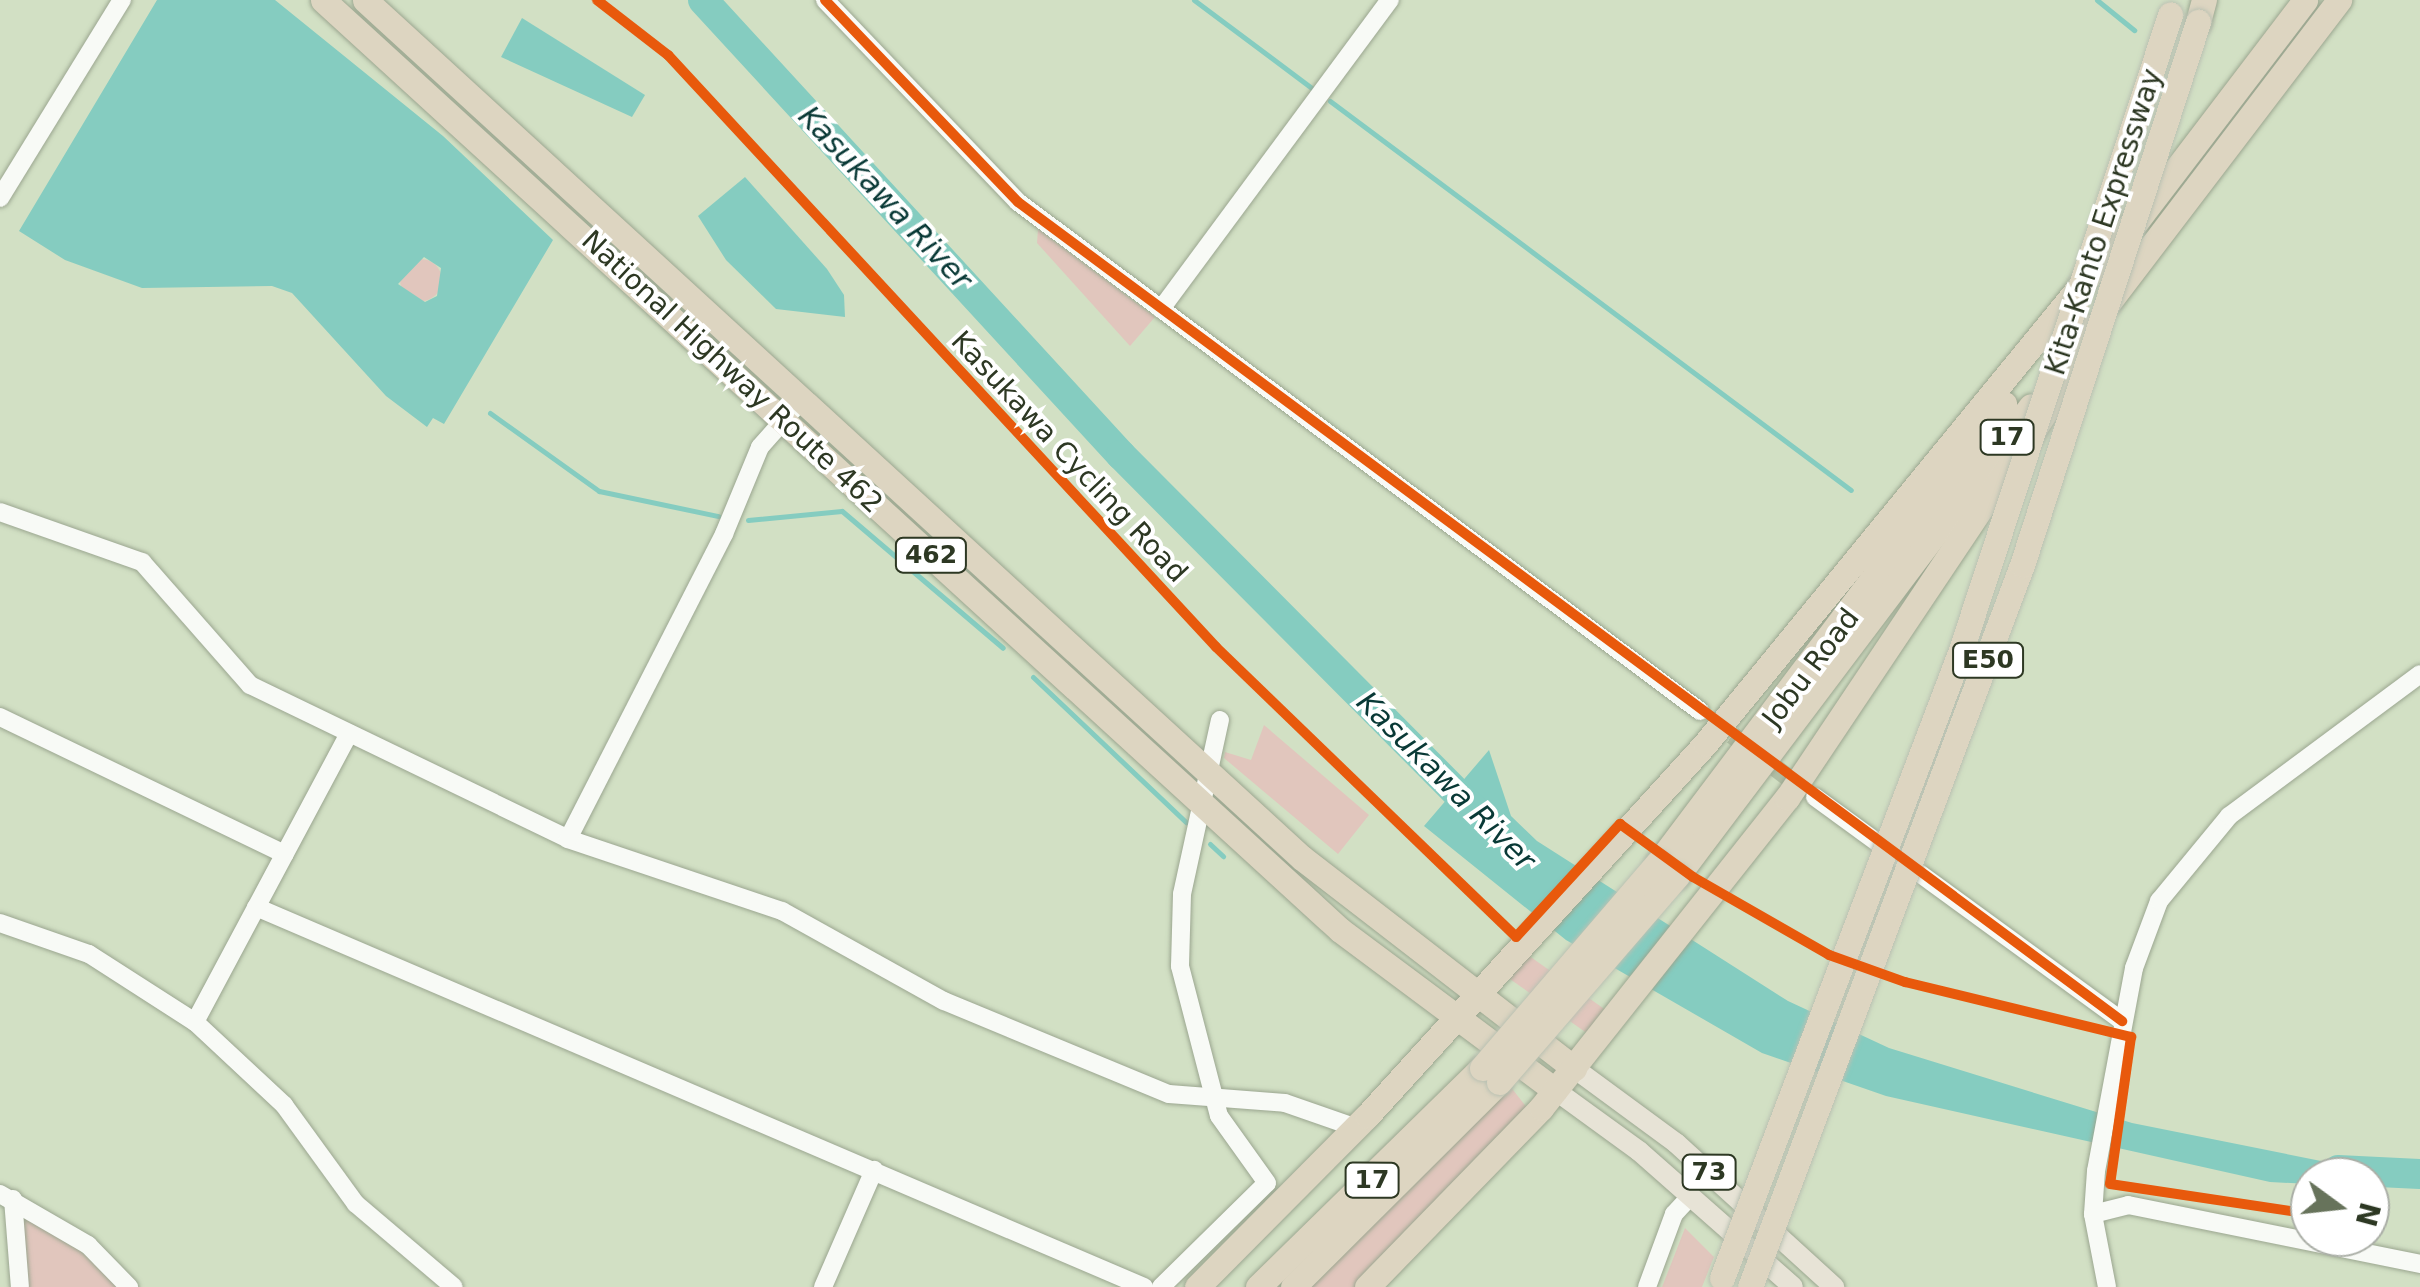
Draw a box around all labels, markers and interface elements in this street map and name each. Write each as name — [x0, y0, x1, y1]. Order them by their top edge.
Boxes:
street label: Kita-Kanto Expressway — [2039, 65, 2169, 379]
water label: Kasukawa River — [791, 99, 979, 297]
street label: National Highway Route 462 — [575, 224, 889, 520]
street label: Kasukawa Cycling Road — [944, 325, 1194, 589]
road number: 17 — [1980, 417, 2034, 457]
road number: 462 — [894, 535, 968, 575]
street label: Jobu Road — [1755, 602, 1867, 734]
road number: E50 — [1950, 640, 2026, 680]
water label: Kasukawa River — [1349, 684, 1543, 878]
road number: 73 — [1682, 1152, 1736, 1192]
north arrow — [2290, 1157, 2390, 1257]
road number: 17 — [1344, 1160, 1400, 1200]
text: N — [2349, 1199, 2386, 1230]

